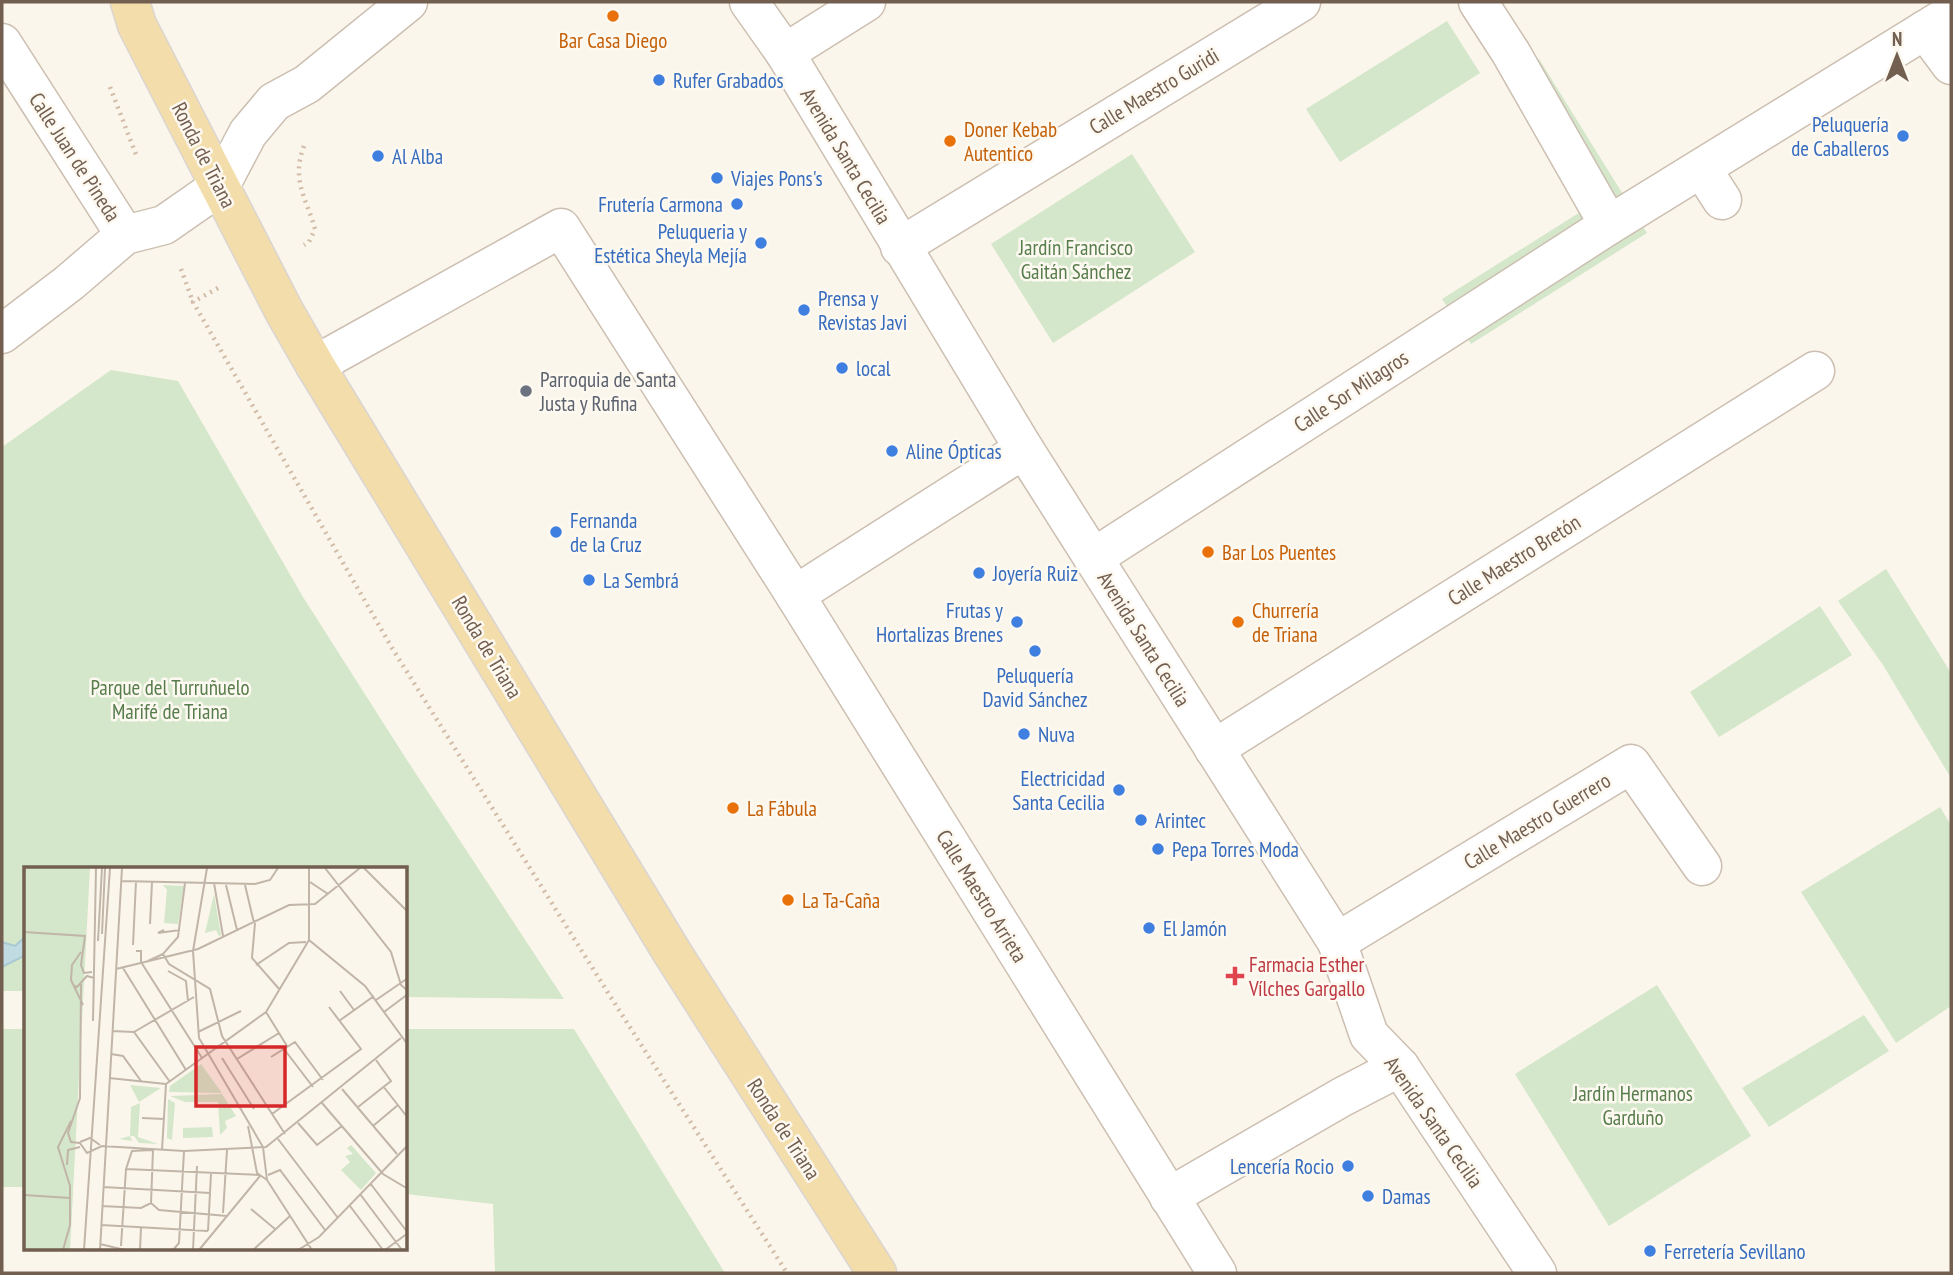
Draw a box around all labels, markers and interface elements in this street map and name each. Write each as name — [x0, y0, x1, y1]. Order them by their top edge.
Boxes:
marker: Bar Casa Diego — [605, 8, 621, 24]
north arrow — [1862, 21, 1932, 91]
place label: Bar Casa Diego — [559, 27, 667, 54]
text: N — [1892, 27, 1902, 51]
street label: Calle Maestro Guridi — [1084, 42, 1224, 140]
place label: Rufer Grabados — [673, 67, 784, 94]
marker: Rufer Grabados — [651, 72, 667, 88]
street label: Avenida Santa Cecilia — [795, 83, 897, 229]
street label: Calle Juan de Pineda — [23, 87, 127, 227]
street label: Ronda de Triana — [166, 98, 242, 212]
place label: Peluquería de Caballeros — [1791, 111, 1889, 162]
place label: Doner Kebab Autentico — [964, 116, 1057, 167]
marker: Peluquería de Caballeros — [1895, 128, 1911, 144]
marker: Doner Kebab Autentico — [942, 133, 958, 149]
place label: Al Alba — [392, 143, 443, 170]
marker: Al Alba — [370, 148, 386, 164]
place label: Viajes Pons's — [730, 165, 822, 192]
marker: Viajes Pons's — [709, 170, 725, 186]
place label: Frutería Carmona — [598, 191, 723, 218]
marker: Frutería Carmona — [729, 196, 745, 212]
place label: Peluqueria y Estética Sheyla Mejía — [594, 218, 747, 269]
park label: Jardín Francisco Gaitán Sánchez — [1018, 234, 1133, 285]
marker: Peluqueria y Estética Sheyla Mejía — [753, 235, 769, 251]
place label: Prensa y Revistas Javi — [818, 285, 907, 336]
marker: Prensa y Revistas Javi — [796, 302, 812, 318]
street label: Calle Sor Milagros — [1289, 344, 1413, 438]
place label: local — [856, 355, 891, 382]
marker: local — [834, 360, 850, 376]
place label: Parroquia de Santa Justa y Rufina — [539, 366, 676, 417]
marker: Parroquia de Santa Justa y Rufina — [518, 383, 534, 399]
place label: Aline Ópticas — [906, 438, 1002, 465]
marker: Aline Ópticas — [884, 443, 900, 459]
place label: Fernanda de la Cruz — [570, 507, 642, 558]
street label: Calle Maestro Bretón — [1443, 508, 1585, 612]
marker: Fernanda de la Cruz — [548, 524, 564, 540]
place label: Bar Los Puentes — [1222, 539, 1336, 566]
marker: Bar Los Puentes — [1200, 544, 1216, 560]
place label: Joyería Ruiz — [992, 560, 1078, 587]
marker: Joyería Ruiz — [971, 565, 987, 581]
street label: Avenida Santa Cecilia — [1092, 566, 1196, 712]
place label: La Sembrá — [603, 567, 679, 594]
marker: La Sembrá — [581, 572, 597, 588]
street label: Ronda de Triana — [446, 591, 528, 703]
place label: Frutas y Hortalizas Brenes — [876, 597, 1003, 648]
place label: Churrería de Triana — [1252, 597, 1319, 648]
marker: Frutas y Hortalizas Brenes — [1009, 614, 1025, 630]
marker: Churrería de Triana — [1230, 614, 1246, 630]
marker: Peluquería David Sánchez — [1027, 643, 1043, 659]
place label: Peluquería David Sánchez — [982, 662, 1088, 713]
park label: Parque del Turruñuelo Marifé de Triana — [90, 674, 250, 725]
place label: Nuva — [1038, 721, 1075, 748]
marker: Nuva — [1016, 726, 1032, 742]
place label: Electricidad Santa Cecilia — [1012, 765, 1105, 816]
street label: Calle Maestro Guerrero — [1459, 767, 1615, 875]
marker: Electricidad Santa Cecilia — [1111, 782, 1127, 798]
place label: La Fábula — [747, 795, 817, 822]
marker: La Fábula — [725, 800, 741, 816]
place label: Arintec — [1155, 807, 1207, 834]
marker: Arintec — [1133, 812, 1149, 828]
street label: Calle Maestro Arrieta — [930, 825, 1034, 967]
place label: Pepa Torres Moda — [1172, 836, 1299, 863]
marker: Pepa Torres Moda — [1150, 841, 1166, 857]
inset map — [24, 867, 408, 1250]
place label: La Ta-Caña — [802, 887, 880, 914]
marker: La Ta-Caña — [780, 892, 796, 908]
place label: El Jamón — [1163, 915, 1227, 942]
marker: El Jamón — [1141, 920, 1157, 936]
place label: Farmacia Esther Vílches Gargallo — [1248, 951, 1365, 1002]
marker: Farmacia Esther Vílches Gargallo — [1227, 968, 1243, 984]
street label: Avenida Santa Cecilia — [1379, 1051, 1489, 1193]
street label: Ronda de Triana — [741, 1073, 827, 1185]
park label: Jardín Hermanos Garduño — [1572, 1080, 1693, 1131]
place label: Lencería Rocio — [1230, 1153, 1334, 1180]
marker: Lencería Rocio — [1340, 1158, 1356, 1174]
place label: Damas — [1382, 1183, 1431, 1210]
marker: Damas — [1360, 1188, 1376, 1204]
place label: Ferretería Sevillano — [1664, 1238, 1805, 1265]
marker: Ferretería Sevillano — [1642, 1243, 1658, 1259]

